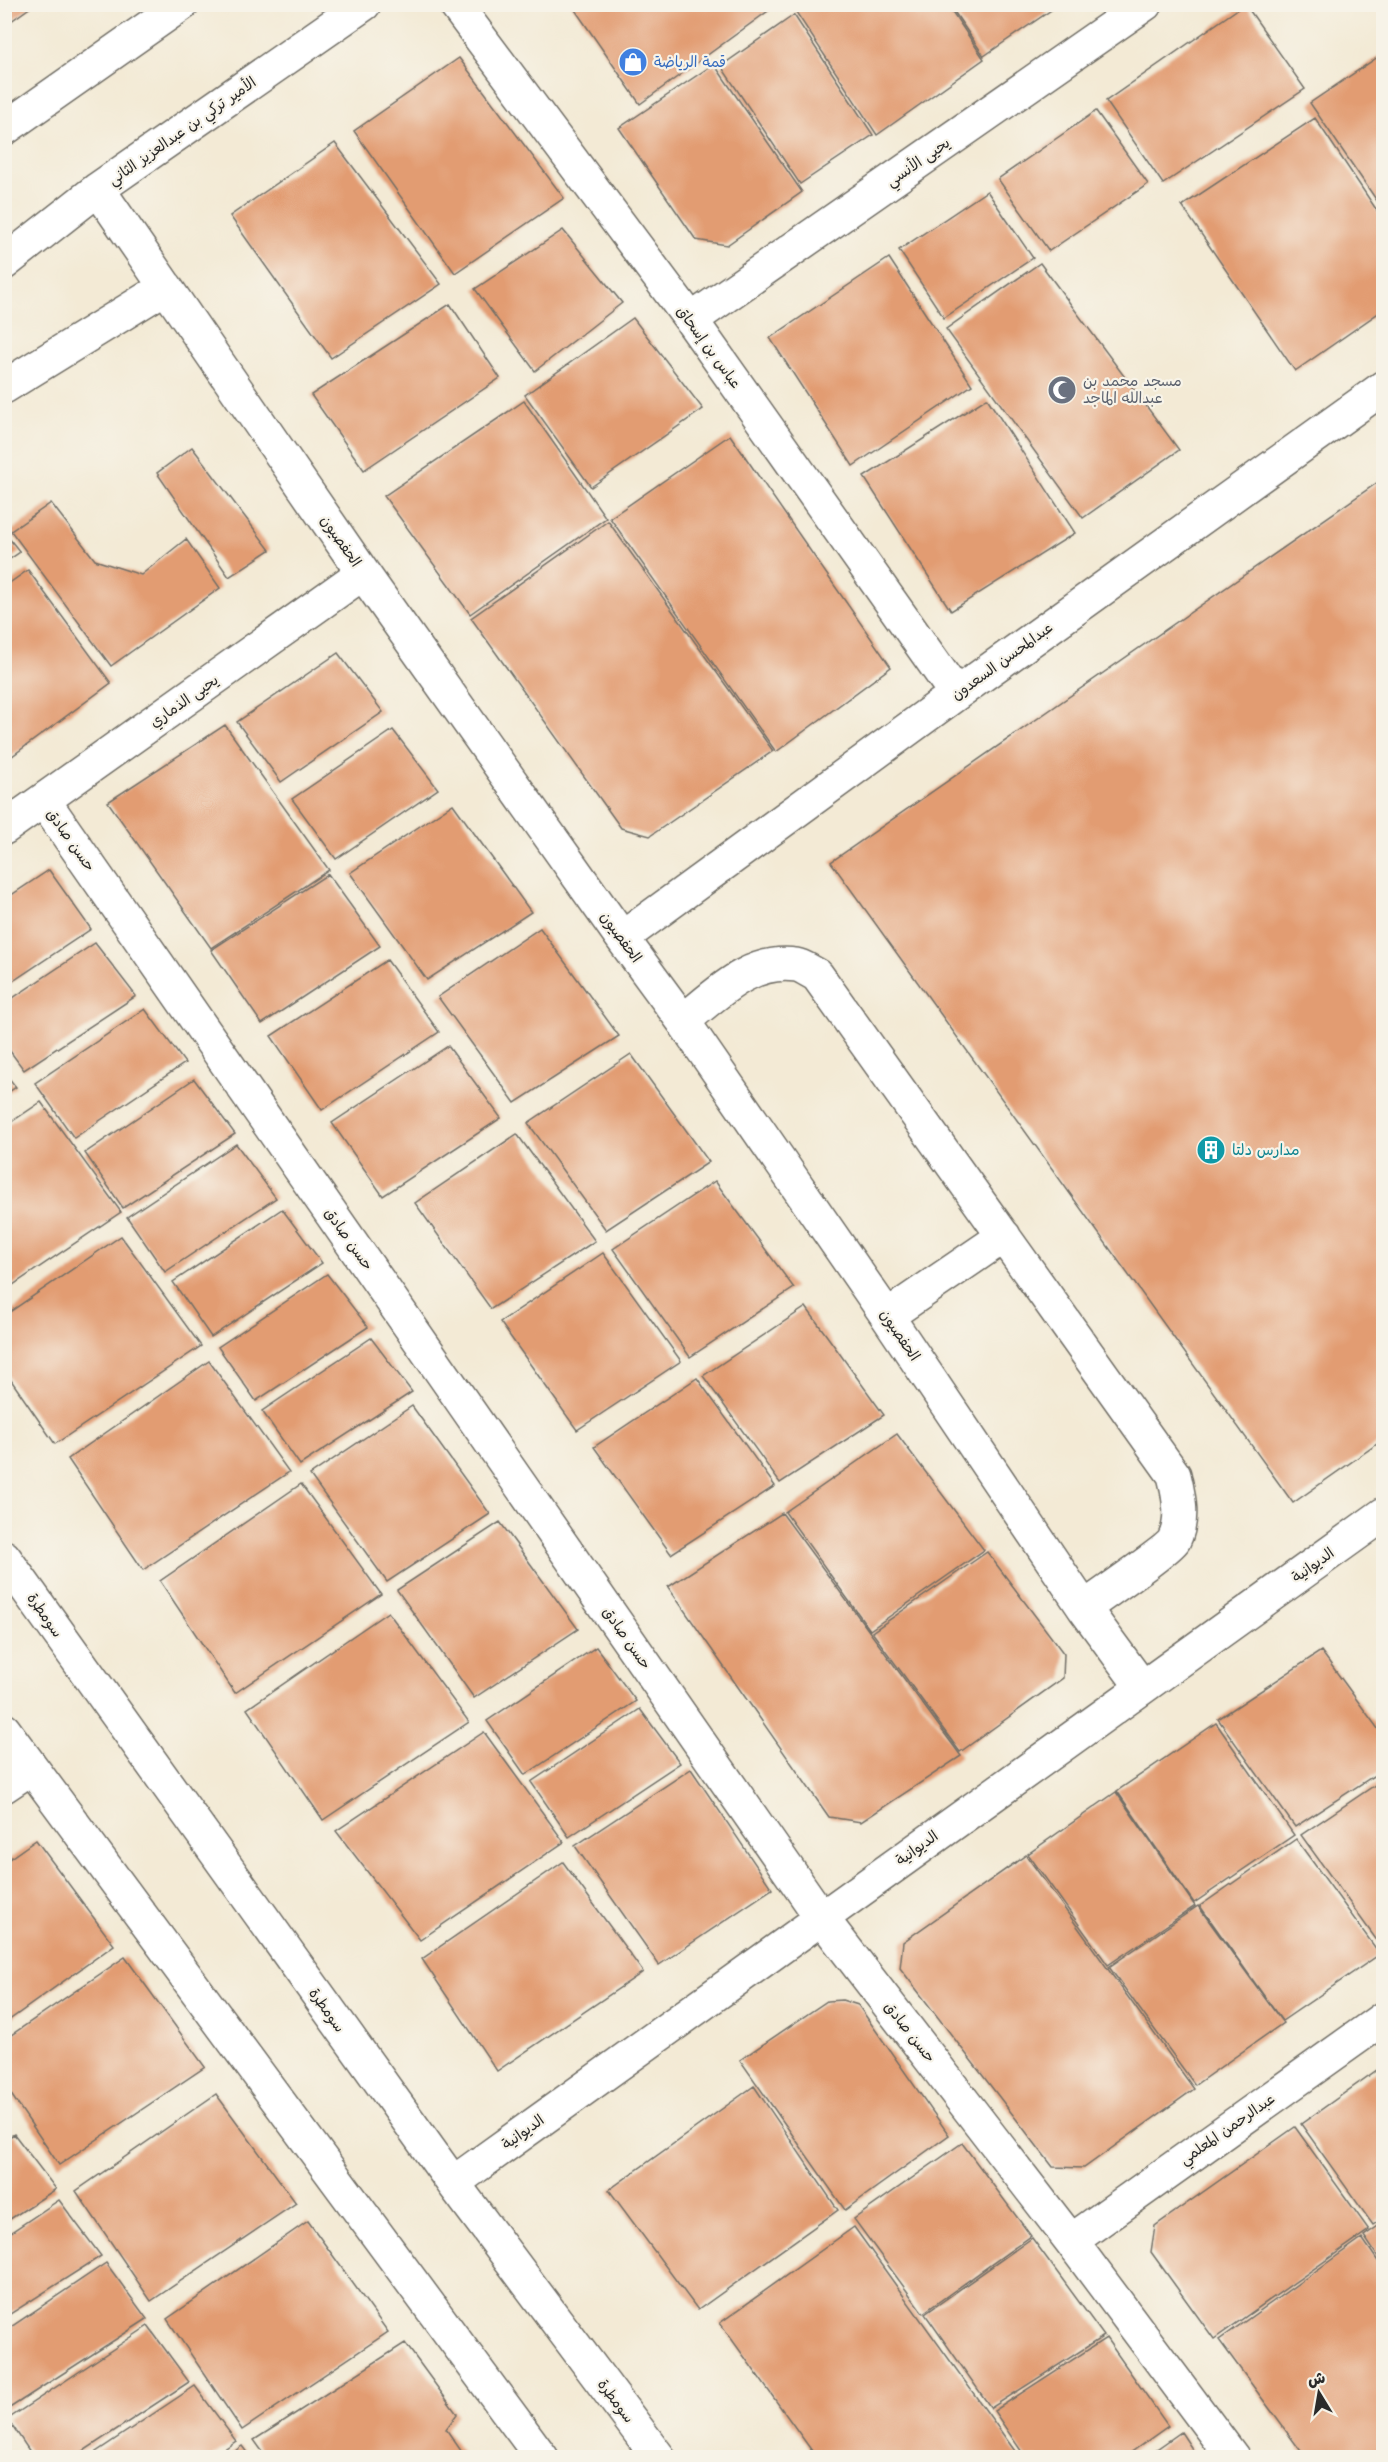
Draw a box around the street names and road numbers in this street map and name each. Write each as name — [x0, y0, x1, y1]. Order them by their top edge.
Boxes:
street label: الأمير تركي بن عبدالعزيز الثاني — [102, 70, 262, 192]
street label: يحيى الأنسي — [880, 130, 956, 194]
street label: عباس بن إسحاق — [672, 300, 748, 392]
street label: الحفصيون — [316, 510, 368, 571]
street label: عبدالمحسن السعدون — [945, 615, 1057, 705]
street label: يحيى الذماري — [144, 668, 223, 733]
street label: حسن صادق — [42, 803, 102, 875]
street label: الحفصيون — [596, 906, 649, 967]
street label: حسن صادق — [320, 1202, 380, 1274]
street label: الحفصيون — [875, 1303, 927, 1365]
street label: الديوانية — [1286, 1540, 1338, 1587]
street label: سومطرة — [22, 1587, 70, 1641]
street label: حسن صادق — [598, 1601, 658, 1673]
street label: الديوانية — [890, 1823, 942, 1870]
street label: سومطرة — [304, 1982, 352, 2036]
street label: حسن صادق — [880, 1995, 943, 2067]
street label: عبدالرحمن المعلمي — [1174, 2086, 1280, 2172]
street label: الديوانية — [496, 2107, 548, 2154]
street label: سومطرة — [593, 2373, 641, 2427]

